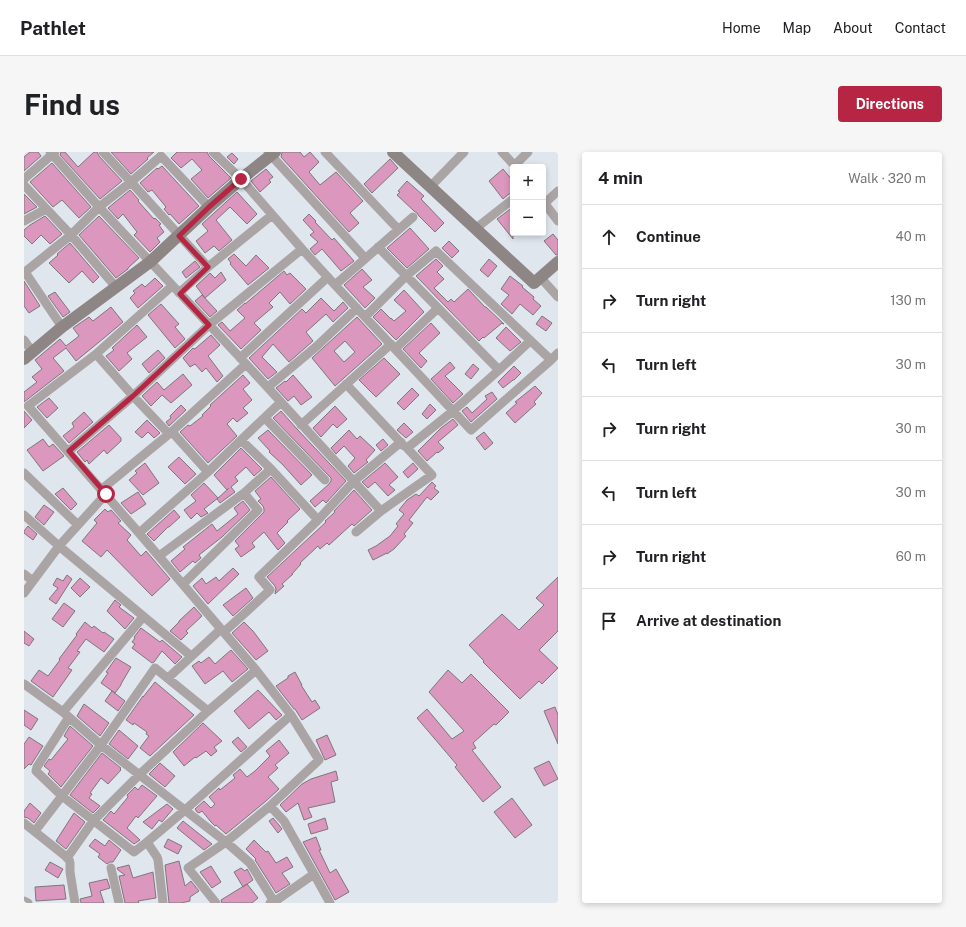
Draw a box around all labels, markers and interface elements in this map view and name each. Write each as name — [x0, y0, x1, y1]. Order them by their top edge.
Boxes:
text: Pathlet — [20, 17, 86, 39]
text: Home — [722, 20, 761, 36]
text: Map — [783, 20, 811, 36]
text: About — [833, 20, 873, 36]
text: Contact — [895, 20, 946, 36]
button: Directions — [838, 86, 942, 122]
text: Find us — [24, 88, 120, 121]
map controls — [510, 164, 546, 236]
button: + — [510, 164, 546, 200]
text: 4 min — [598, 168, 643, 188]
route end — [232, 170, 250, 188]
text: Walk · 320 m — [848, 171, 926, 186]
button: − — [510, 200, 546, 236]
icon: ahead — [598, 226, 620, 248]
text: Continue — [636, 228, 701, 245]
text: 40 m — [895, 229, 926, 244]
icon: right — [598, 290, 620, 312]
text: Turn right — [636, 292, 706, 309]
text: 130 m — [890, 293, 926, 308]
icon: left — [598, 354, 620, 376]
text: Turn left — [636, 356, 697, 373]
text: 30 m — [896, 357, 926, 372]
icon: right — [598, 418, 620, 440]
text: Turn right — [636, 420, 706, 437]
text: 30 m — [896, 421, 926, 436]
icon: left — [598, 482, 620, 504]
text: Turn left — [636, 484, 697, 501]
route start — [97, 485, 115, 503]
text: 30 m — [896, 485, 926, 500]
icon: right — [598, 546, 620, 568]
text: Turn right — [636, 548, 706, 565]
text: 60 m — [896, 549, 926, 564]
icon: arrive — [598, 610, 620, 632]
text: Arrive at destination — [636, 612, 781, 629]

